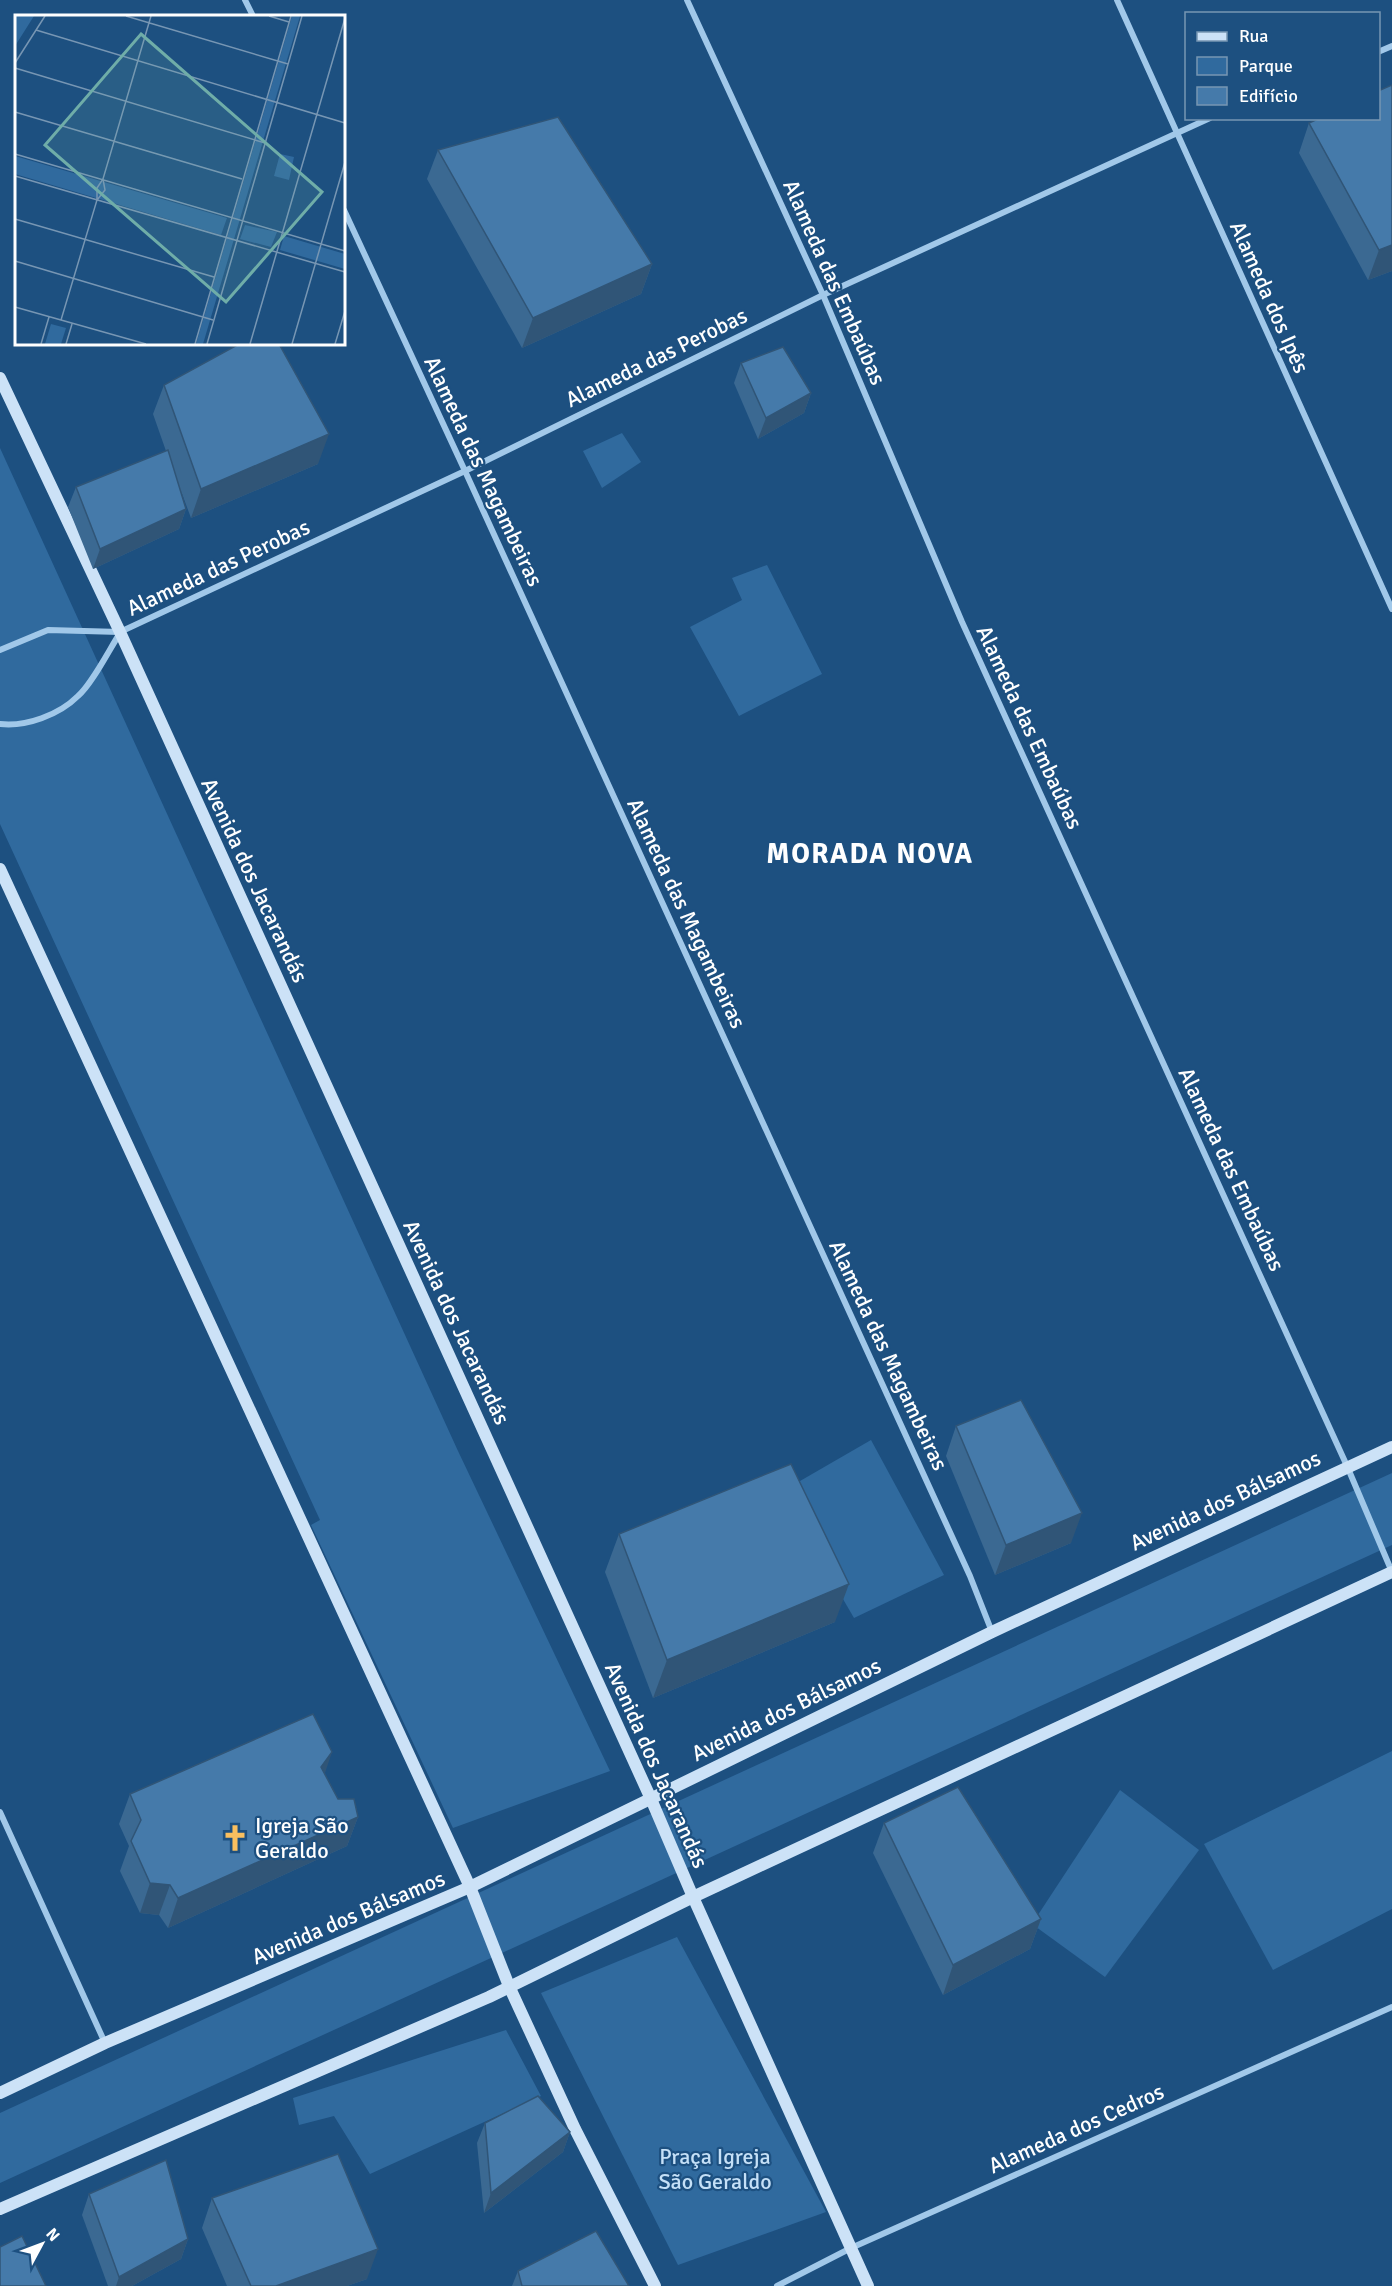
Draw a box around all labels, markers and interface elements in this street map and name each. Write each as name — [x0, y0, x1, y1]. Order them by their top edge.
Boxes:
legend — [1185, 12, 1380, 120]
inset map — [15, 15, 345, 345]
text: Rua — [1239, 25, 1268, 47]
text: Parque — [1239, 55, 1293, 77]
text: Edifício — [1239, 85, 1298, 107]
street label: Alameda das Embaúbas — [777, 176, 892, 389]
street label: Alameda dos Ipês — [1224, 217, 1315, 377]
street label: Alameda das Perobas — [561, 302, 751, 413]
street label: Alameda das Magambeiras — [418, 352, 549, 591]
street label: Alameda das Perobas — [122, 513, 314, 622]
street label: Alameda das Embaúbas — [971, 621, 1089, 833]
street label: Avenida dos Jacarandás — [195, 774, 314, 987]
street label: Alameda das Magambeiras — [621, 794, 752, 1033]
district label: MORADA NOVA — [766, 837, 974, 871]
street label: Alameda das Embaúbas — [1173, 1063, 1291, 1275]
street label: Avenida dos Jacarandás — [397, 1216, 516, 1429]
street label: Alameda das Magambeiras — [823, 1236, 954, 1475]
street label: Avenida dos Bálsamos — [1126, 1444, 1325, 1556]
street label: Avenida dos Bálsamos — [687, 1652, 885, 1767]
street label: Avenida dos Jacarandás — [599, 1658, 714, 1872]
place label: Igreja São Geraldo — [255, 1812, 349, 1864]
church icon: Igreja São Geraldo — [220, 1823, 250, 1853]
street label: Avenida dos Bálsamos — [248, 1865, 449, 1970]
street label: Alameda dos Cedros — [984, 2078, 1168, 2179]
park label: Praça Igreja São Geraldo — [658, 2143, 772, 2195]
north arrow — [12, 2214, 72, 2274]
text: N — [41, 2224, 64, 2246]

